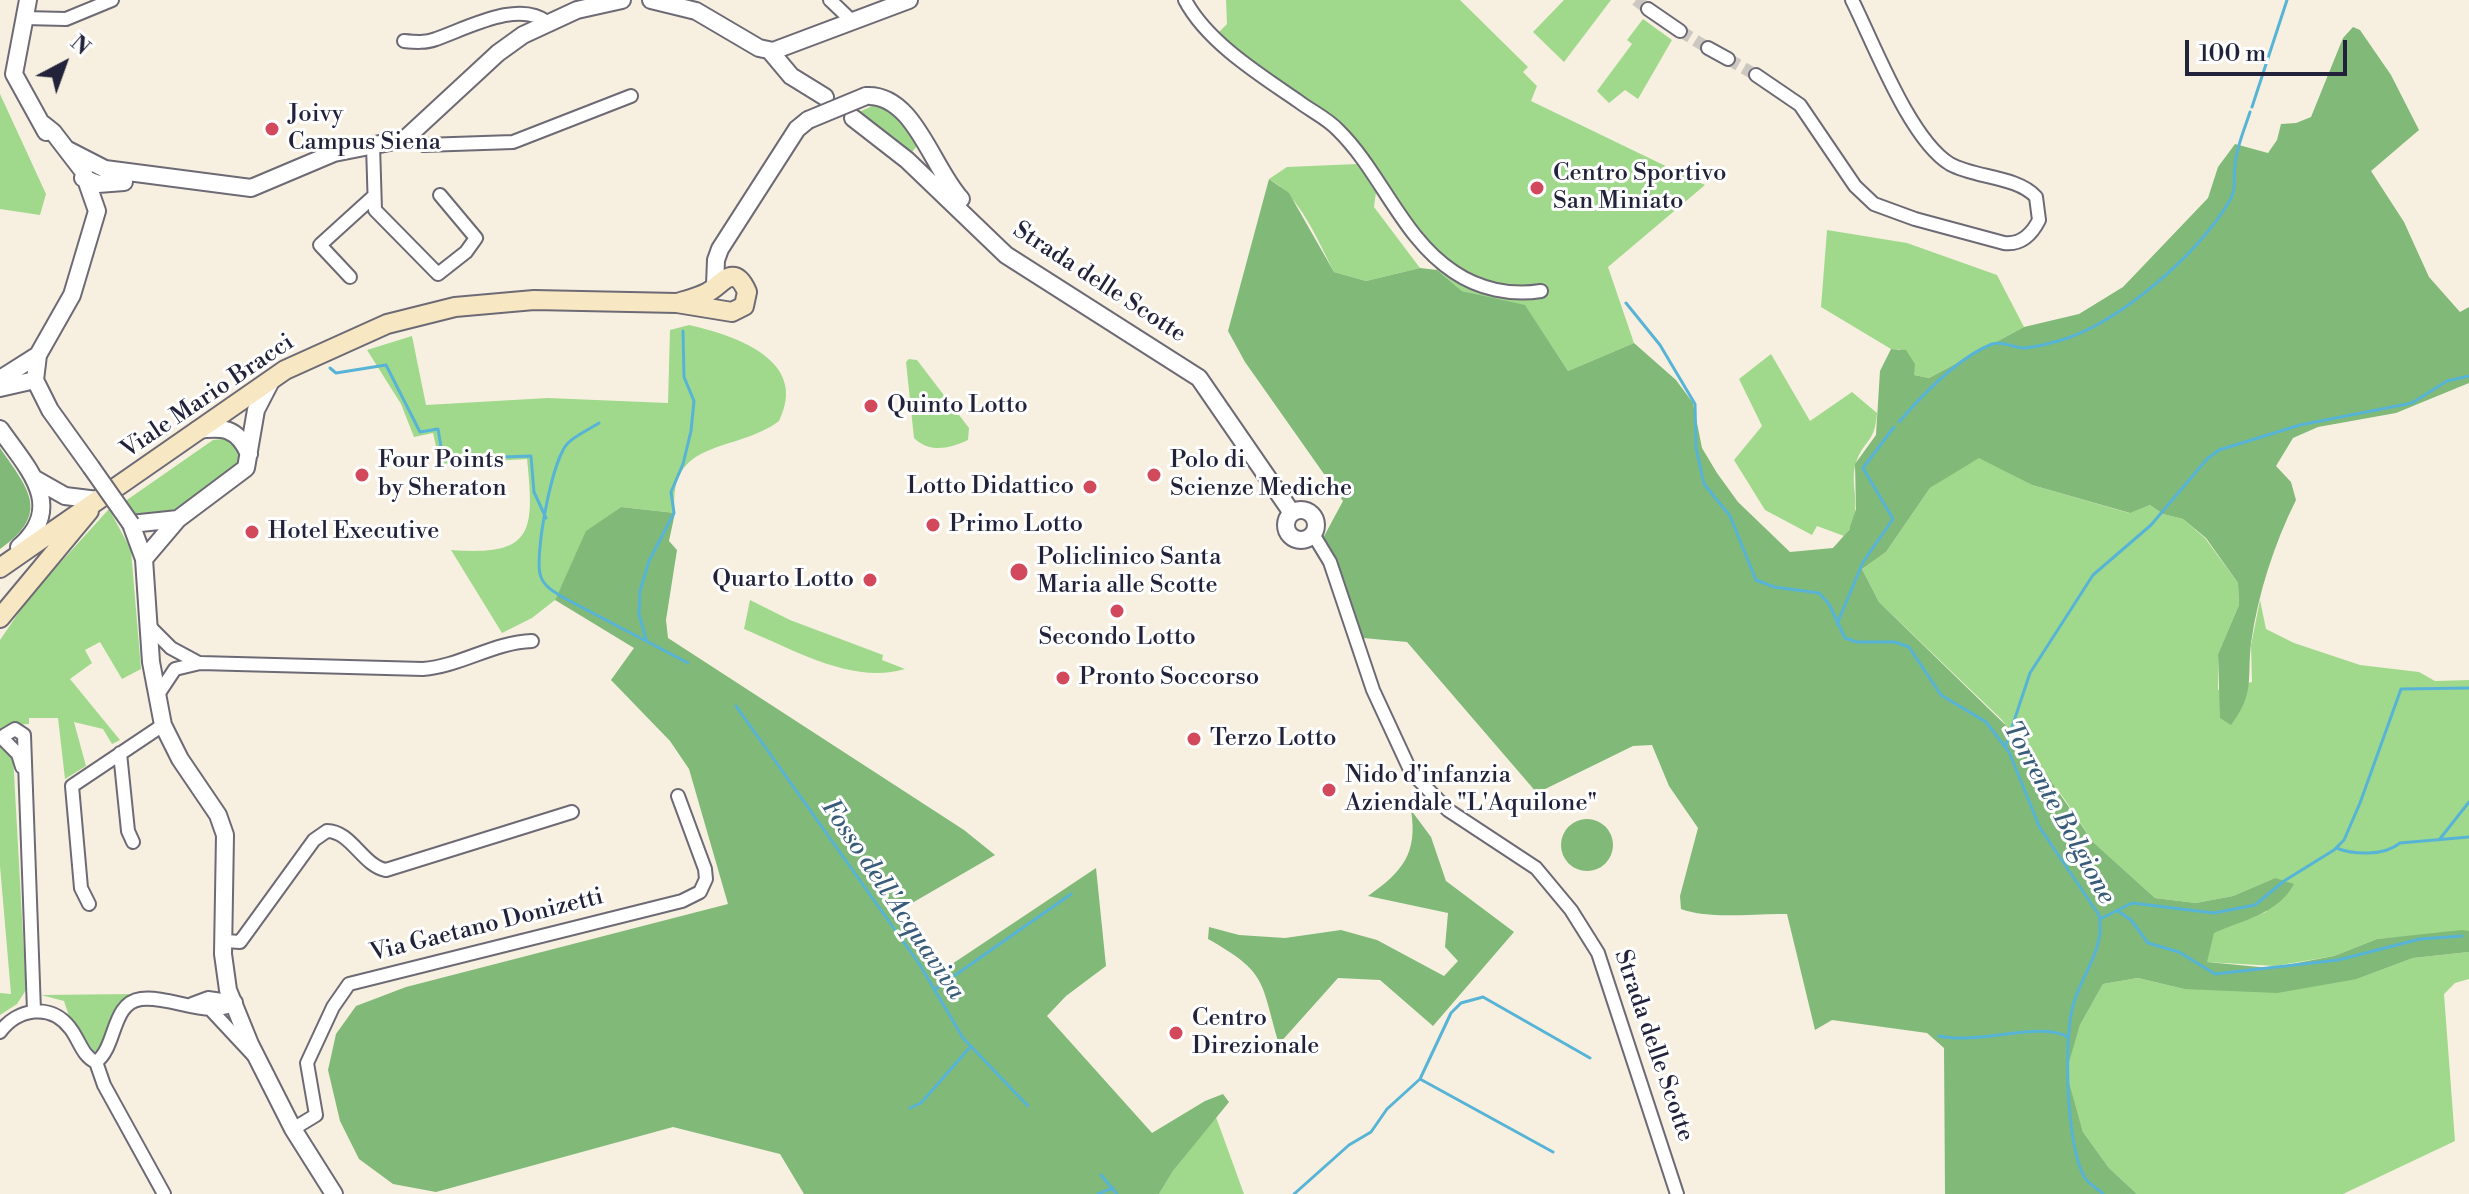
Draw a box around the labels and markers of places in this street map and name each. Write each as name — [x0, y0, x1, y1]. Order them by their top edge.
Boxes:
place label: Joivy Campus Siena — [288, 101, 441, 157]
marker: Joivy Campus Siena — [263, 120, 281, 138]
place label: Centro Sportivo San Miniato — [1553, 160, 1726, 216]
marker: Centro Sportivo San Miniato — [1528, 179, 1546, 197]
place label: Quinto Lotto — [887, 392, 1028, 420]
marker: Quinto Lotto — [862, 397, 880, 415]
place label: Four Points by Sheraton — [378, 447, 507, 503]
place label: Polo di Scienze Mediche — [1170, 447, 1352, 503]
marker: Four Points by Sheraton — [353, 466, 371, 484]
marker: Polo di Scienze Mediche — [1145, 466, 1163, 484]
place label: Lotto Didattico — [907, 473, 1074, 501]
marker: Lotto Didattico — [1081, 478, 1099, 496]
place label: Primo Lotto — [949, 511, 1083, 539]
marker: Primo Lotto — [924, 516, 942, 534]
place label: Hotel Executive — [268, 518, 439, 546]
marker: Hotel Executive — [243, 523, 261, 541]
place label: Policlinico Santa Maria alle Scotte — [1037, 544, 1221, 600]
marker: Policlinico Santa Maria alle Scotte — [1008, 561, 1030, 583]
place label: Quarto Lotto — [712, 566, 854, 594]
marker: Quarto Lotto — [861, 571, 879, 589]
marker: Secondo Lotto — [1108, 602, 1126, 620]
place label: Secondo Lotto — [1038, 624, 1196, 652]
place label: Pronto Soccorso — [1079, 664, 1259, 692]
marker: Pronto Soccorso — [1054, 669, 1072, 687]
place label: Terzo Lotto — [1210, 725, 1337, 753]
marker: Terzo Lotto — [1185, 730, 1203, 748]
place label: Nido d'infanzia Aziendale "L'Aquilone" — [1345, 762, 1597, 818]
marker: Nido d'infanzia Aziendale "L'Aquilone" — [1320, 781, 1338, 799]
place label: Centro Direzionale — [1192, 1005, 1319, 1061]
marker: Centro Direzionale — [1167, 1024, 1185, 1042]

